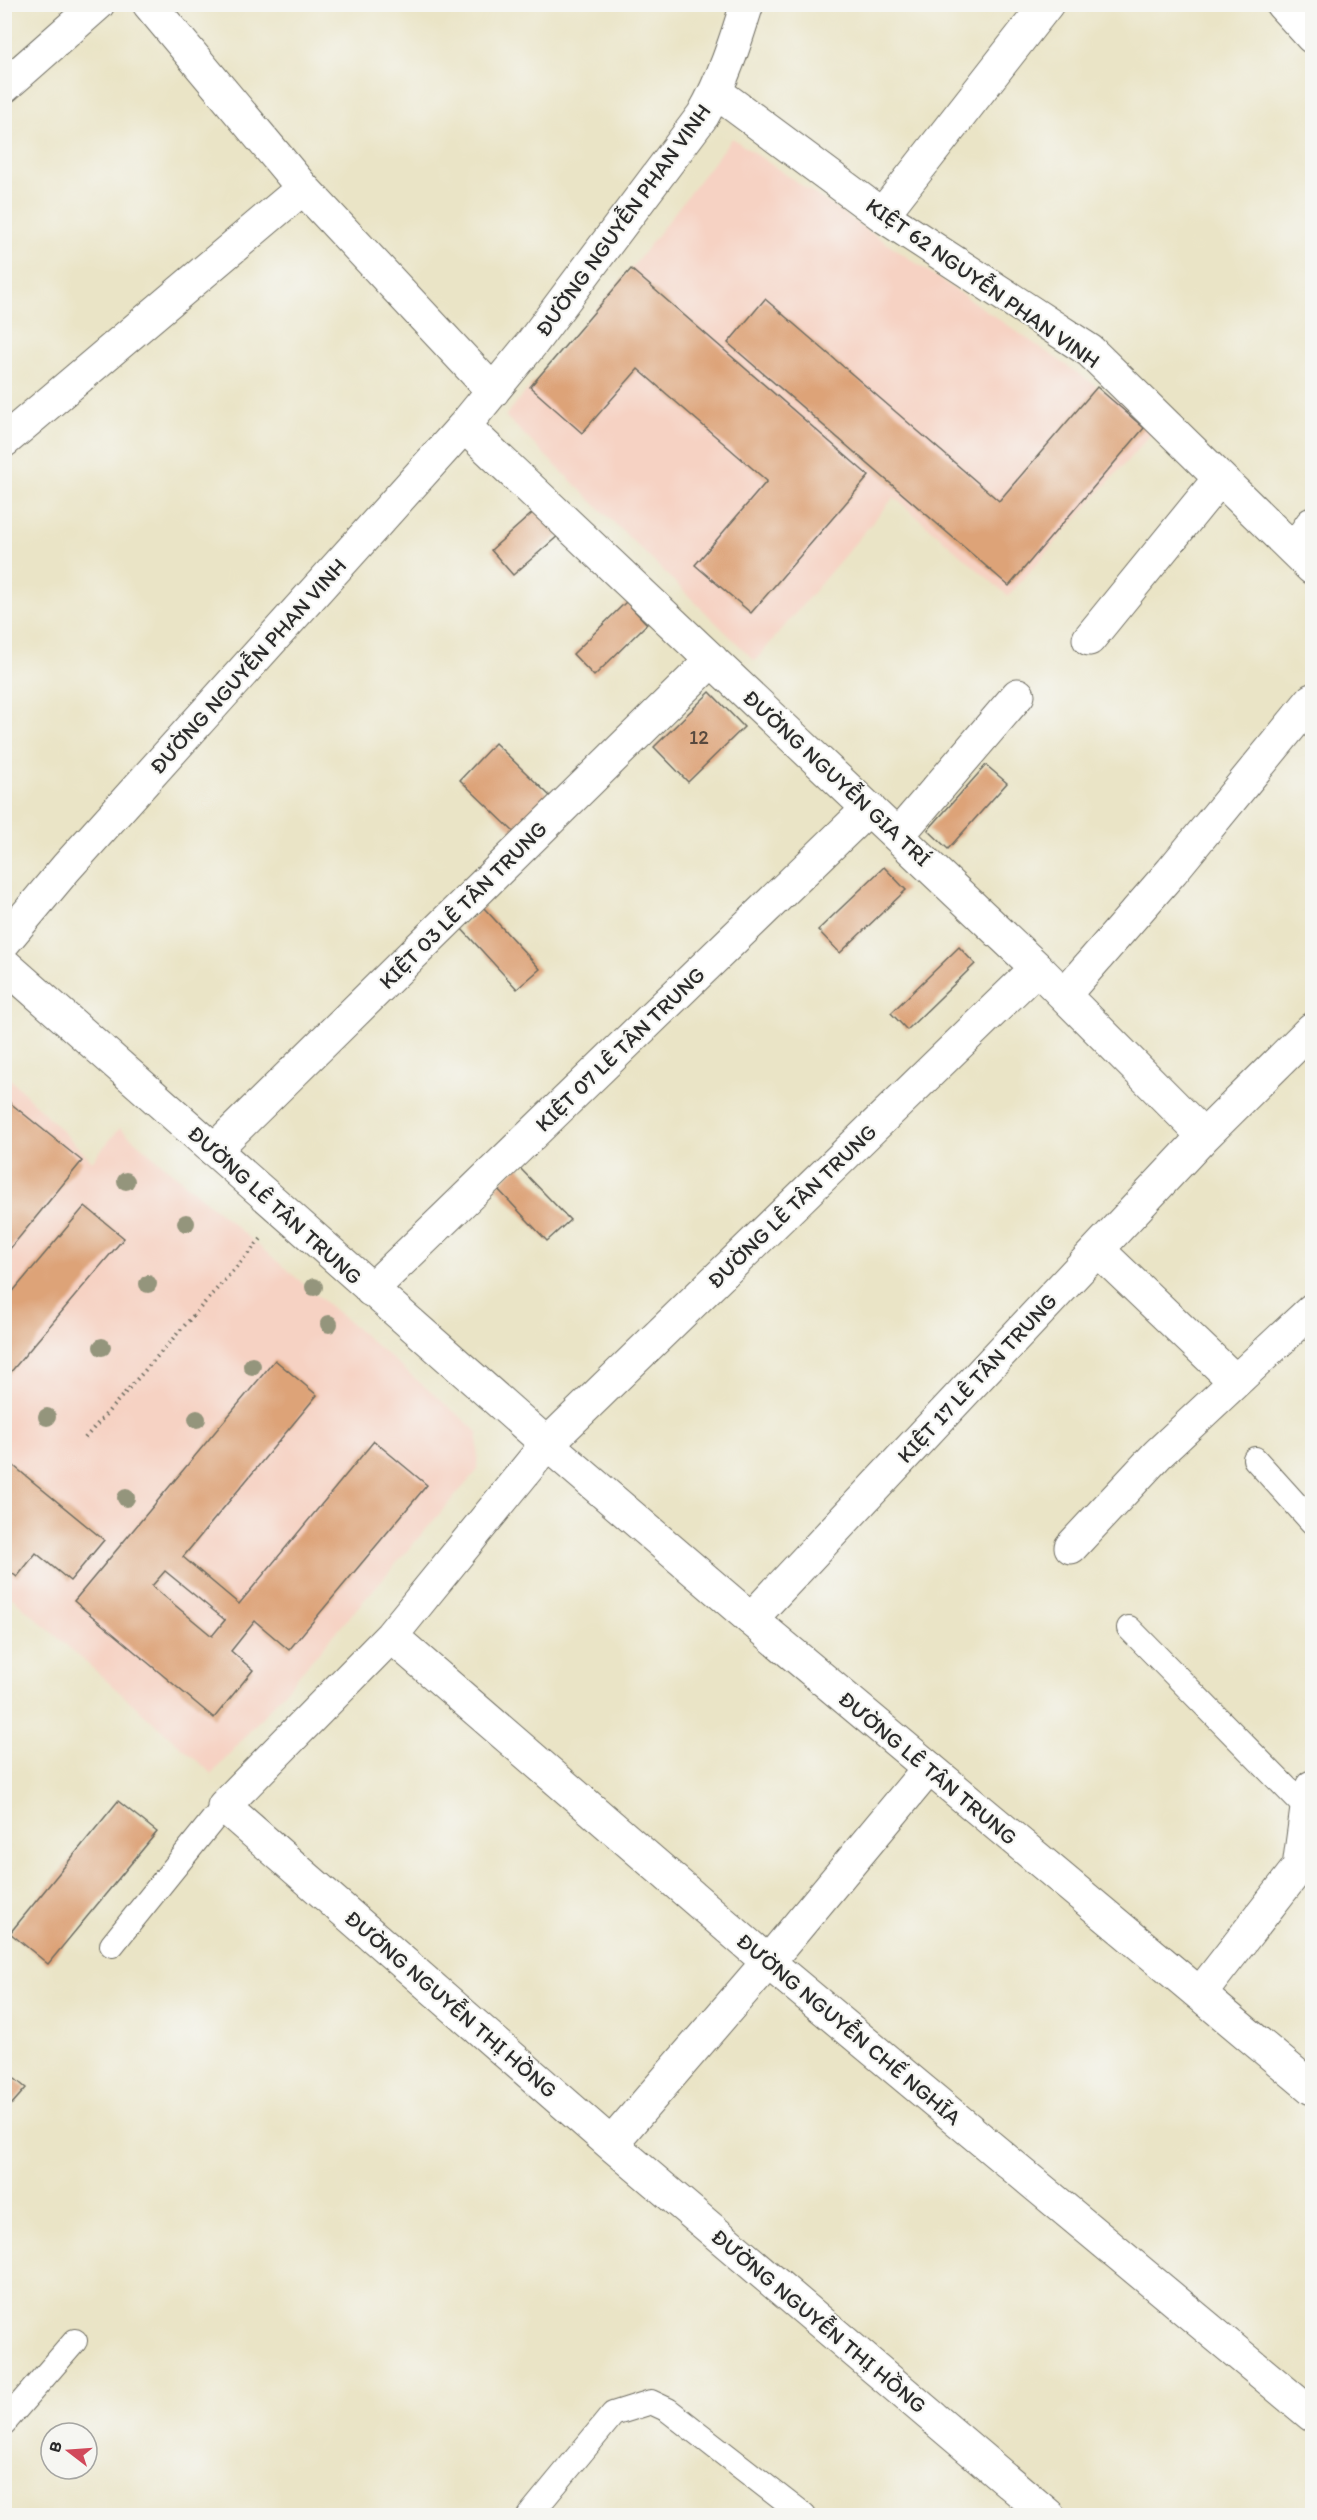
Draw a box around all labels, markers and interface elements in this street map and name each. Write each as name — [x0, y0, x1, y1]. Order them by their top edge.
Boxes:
street label: ĐƯỜNG NGUYỄN PHAN VINH — [529, 98, 717, 342]
street label: KIỆT 62 NGUYỄN PHAN VINH — [861, 191, 1106, 374]
street label: ĐƯỜNG NGUYỄN PHAN VINH — [143, 552, 352, 780]
street label: ĐƯỜNG NGUYỄN GIA TRÍ — [737, 683, 937, 872]
house number: 12 — [689, 725, 709, 749]
street label: KIỆT 03 LÊ TÂN TRUNG — [373, 815, 553, 995]
street label: KIỆT 07 LÊ TÂN TRUNG — [529, 961, 711, 1137]
street label: ĐƯỜNG LÊ TÂN TRUNG — [702, 1118, 882, 1294]
street label: ĐƯỜNG LÊ TÂN TRUNG — [182, 1120, 368, 1290]
street label: KIỆT 17 LÊ TÂN TRUNG — [891, 1287, 1063, 1469]
street label: ĐƯỜNG LÊ TÂN TRUNG — [833, 1685, 1023, 1851]
street label: ĐƯỜNG NGUYỄN THỊ HỒNG — [339, 1904, 563, 2104]
street label: ĐƯỜNG NGUYỄN CHẾ NGHĨA — [731, 1926, 967, 2131]
street label: ĐƯỜNG NGUYỄN THỊ HỒNG — [706, 2222, 933, 2419]
north arrow — [39, 2421, 99, 2481]
text: B — [45, 2438, 66, 2454]

